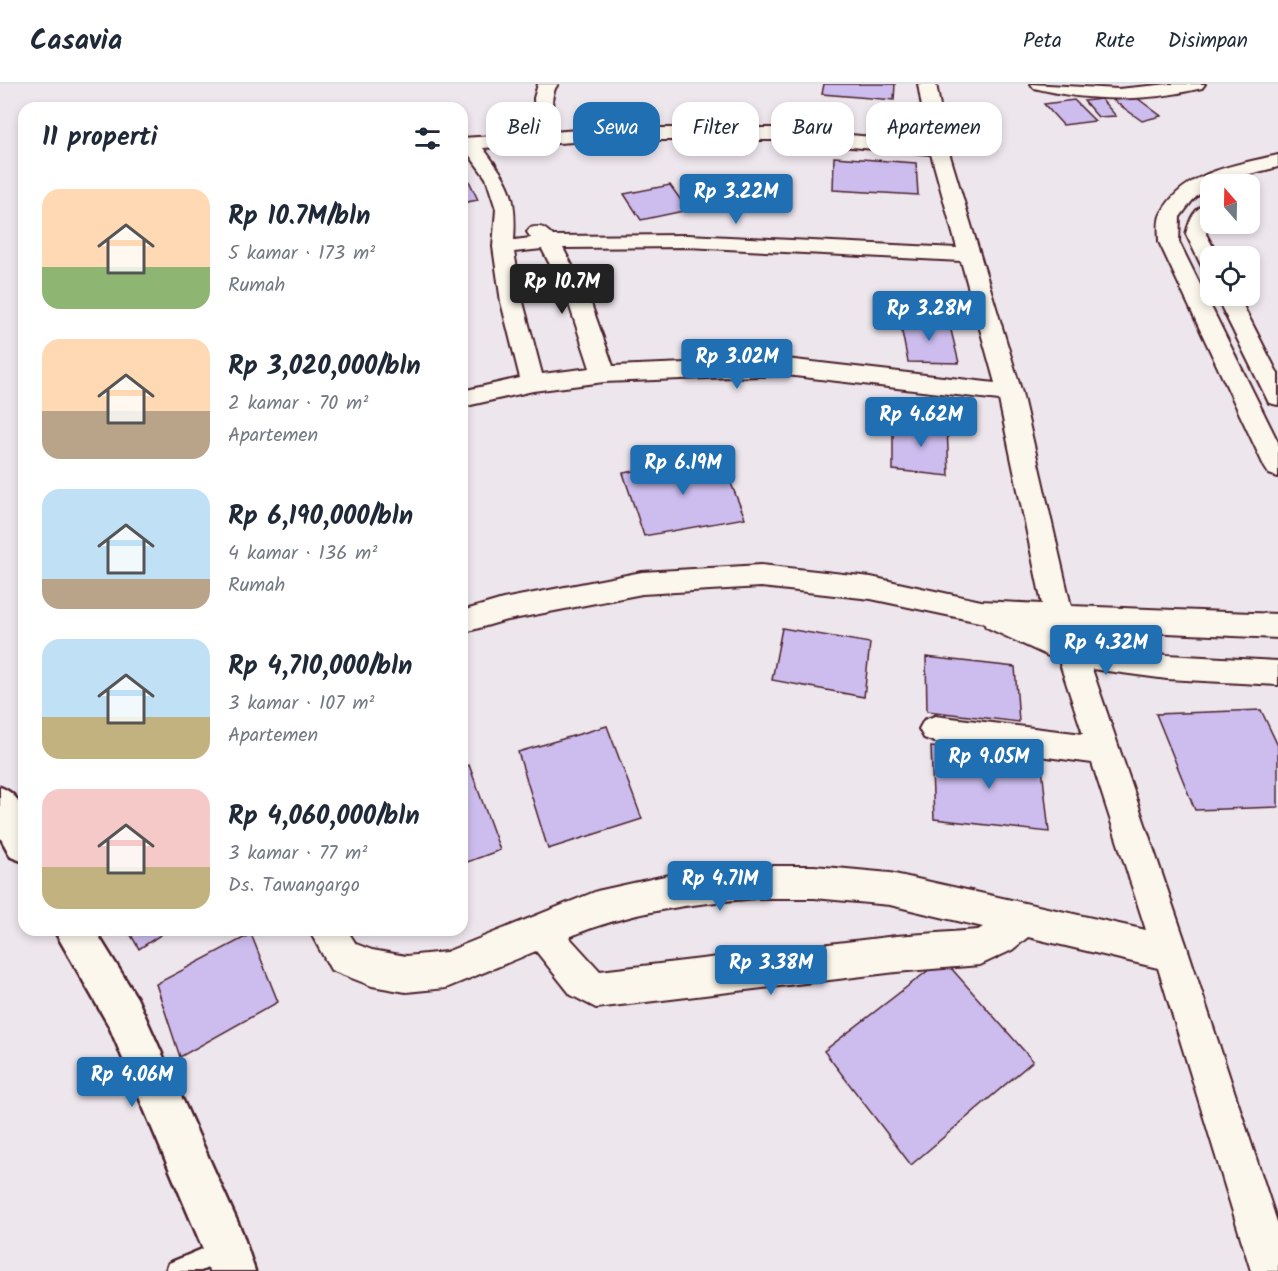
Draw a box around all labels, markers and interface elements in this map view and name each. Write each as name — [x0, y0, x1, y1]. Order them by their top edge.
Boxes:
text: Casavia — [30, 19, 122, 64]
text: Peta — [1023, 25, 1062, 58]
text: Rute — [1095, 25, 1135, 58]
text: Disimpan — [1168, 25, 1248, 58]
chip: Beli — [486, 102, 561, 156]
chip: Sewa — [573, 102, 660, 156]
chip: Filter — [672, 102, 759, 156]
chip: Baru — [771, 102, 854, 156]
chip: Apartemen — [866, 102, 1002, 156]
text: 11 properti — [42, 117, 158, 159]
icon: filters — [411, 122, 444, 155]
pin: Rp 3.22M — [674, 174, 798, 225]
north arrow — [1200, 174, 1260, 234]
map controls — [1200, 174, 1260, 306]
text: Rp 3.22M — [694, 177, 778, 209]
text: Rp 10.7M/bln — [228, 196, 370, 238]
icon: home — [90, 213, 162, 285]
text: 5 kamar · 173 m² — [228, 238, 375, 270]
button: locate — [1200, 246, 1260, 306]
pin: Rp 10.7M — [500, 264, 624, 315]
text: Rp 10.7M — [524, 267, 600, 299]
text: Rumah — [228, 270, 285, 302]
pin: Rp 3.28M — [867, 291, 991, 342]
text: Rp 3.28M — [887, 294, 971, 326]
pin: Rp 3.02M — [675, 339, 799, 390]
text: Rp 3.02M — [695, 342, 779, 374]
text: Rp 3,020,000/bln — [228, 346, 421, 388]
icon: home — [90, 363, 162, 435]
text: 2 kamar · 70 m² — [228, 388, 368, 420]
pin: Rp 4.62M — [859, 397, 983, 448]
text: Rp 4.62M — [879, 400, 963, 432]
text: Apartemen — [228, 420, 318, 452]
pin: Rp 6.19M — [621, 445, 745, 496]
text: Rp 6.19M — [644, 448, 722, 480]
text: Rp 6,190,000/bln — [228, 496, 413, 538]
icon: home — [90, 513, 162, 585]
text: 4 kamar · 136 m² — [228, 538, 377, 570]
text: Rumah — [228, 570, 285, 602]
pin: Rp 4.32M — [1044, 625, 1168, 676]
text: Rp 4.32M — [1064, 628, 1148, 660]
text: Rp 4,710,000/bln — [228, 646, 412, 688]
icon: home — [90, 663, 162, 735]
text: 3 kamar · 107 m² — [228, 688, 375, 720]
text: Apartemen — [228, 720, 318, 752]
pin: Rp 9.05M — [927, 739, 1051, 790]
text: Rp 9.05M — [949, 742, 1029, 774]
text: Rp 4,060,000/bln — [228, 796, 420, 838]
icon: home — [90, 813, 162, 885]
text: 3 kamar · 77 m² — [228, 838, 367, 870]
pin: Rp 4.71M — [658, 861, 782, 912]
text: Rp 4.71M — [682, 864, 758, 896]
text: Ds. Tawangargo — [228, 870, 360, 902]
pin: Rp 3.38M — [709, 945, 833, 996]
text: Rp 3.38M — [729, 948, 813, 980]
pin: Rp 4.06M — [70, 1057, 194, 1108]
text: Rp 4.06M — [91, 1060, 173, 1092]

